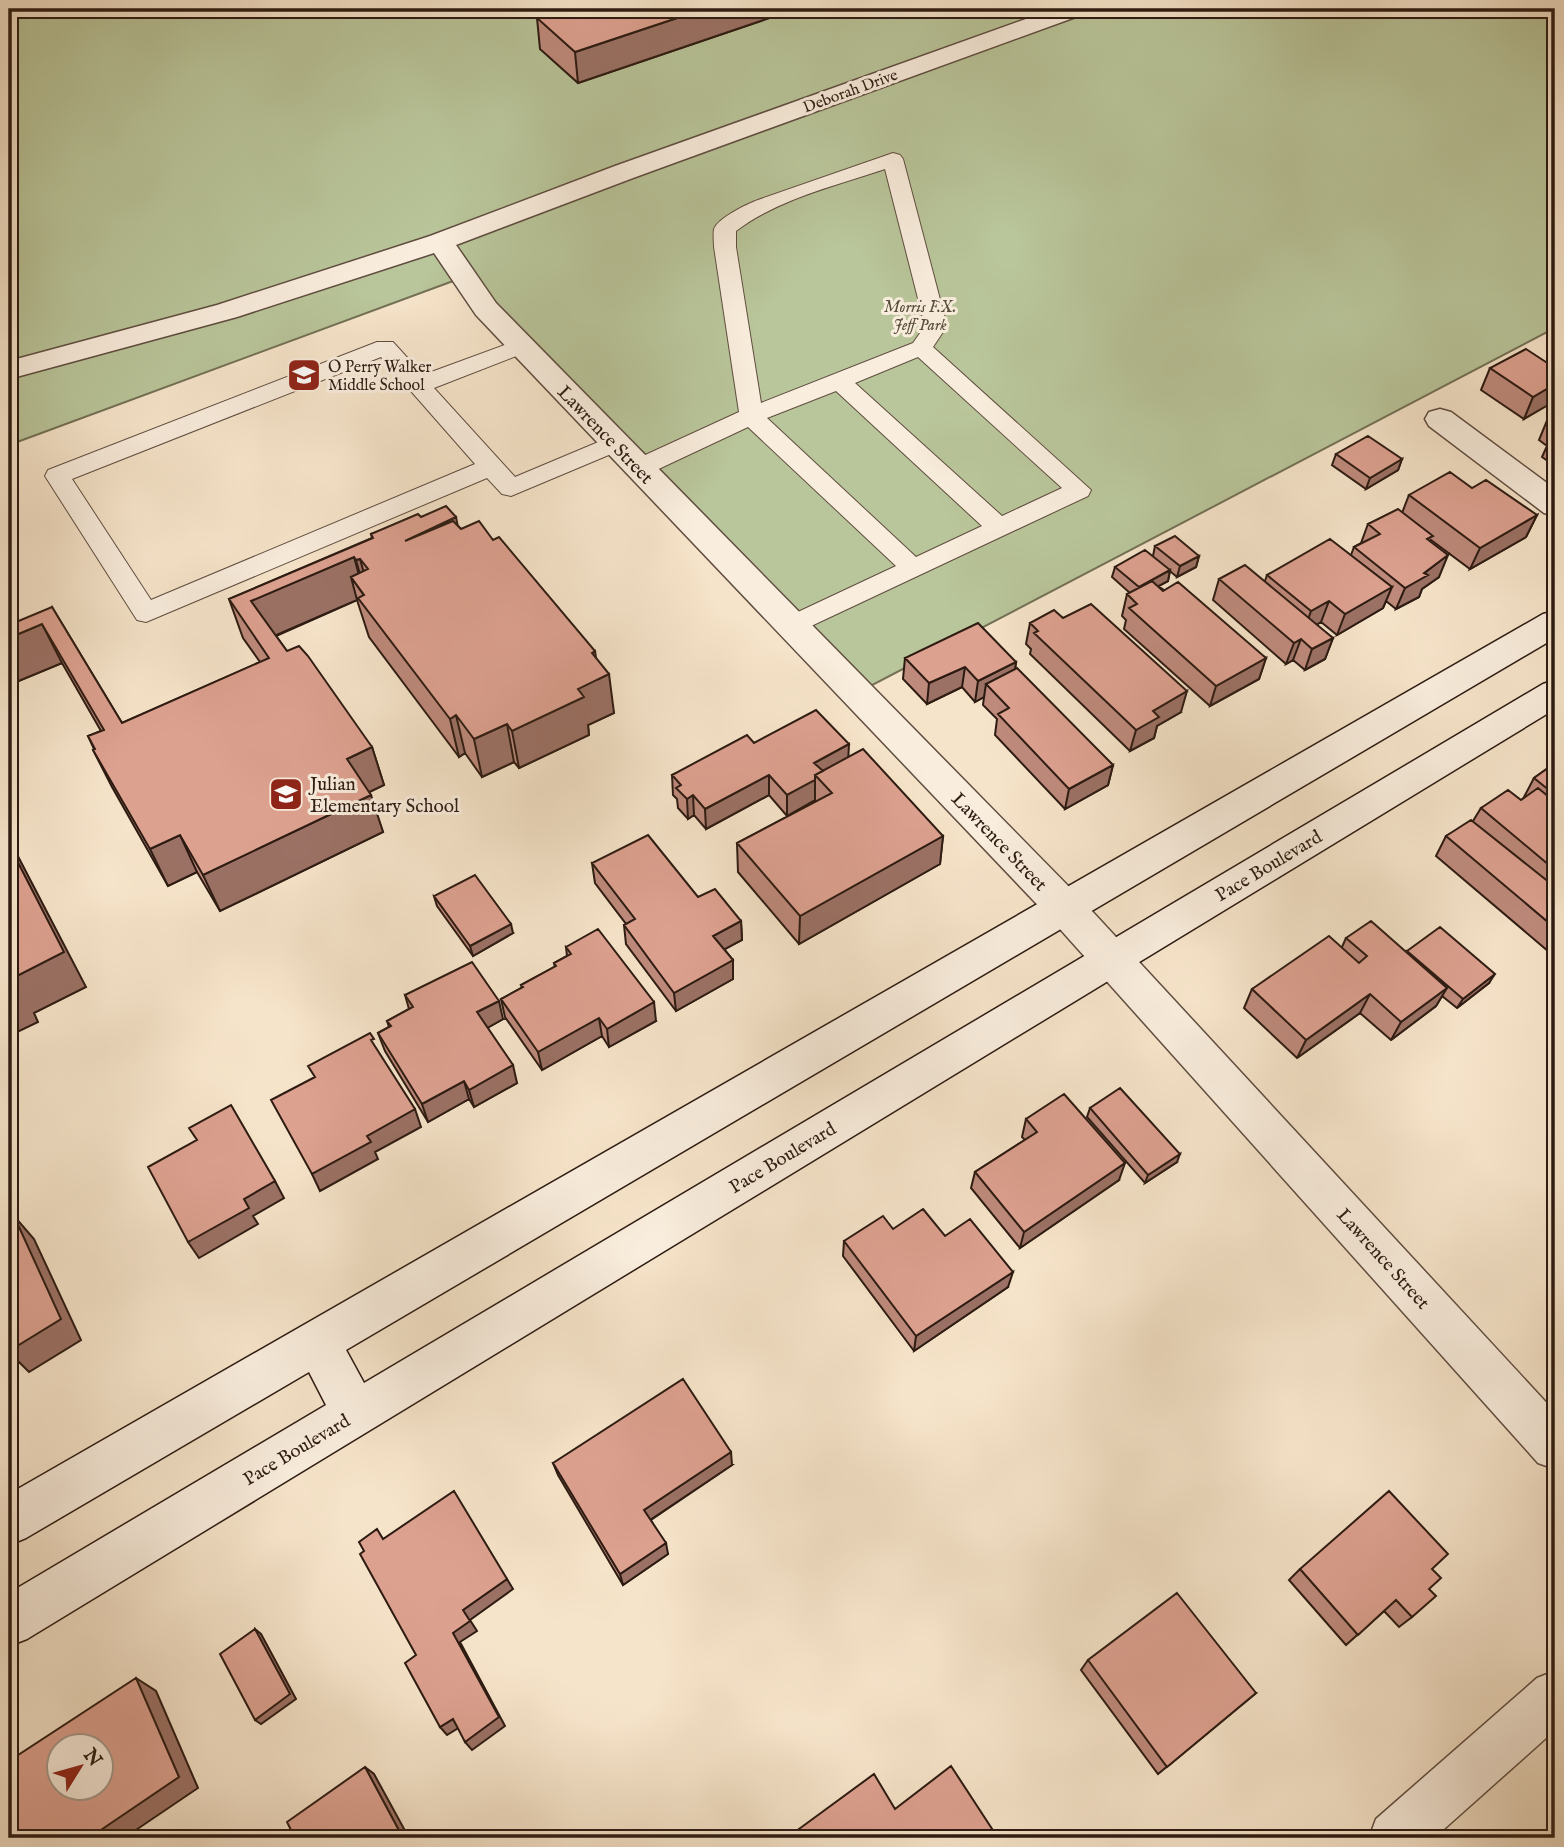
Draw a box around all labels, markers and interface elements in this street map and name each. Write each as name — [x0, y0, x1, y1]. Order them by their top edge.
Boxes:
street label: Deborah Drive — [801, 65, 901, 118]
park label: Morris F.X. Jeff Park — [884, 298, 956, 336]
school or university icon: O Perry Walker Middle School — [285, 356, 323, 394]
place label: O Perry Walker Middle School — [328, 358, 432, 396]
street label: Lawrence Street — [551, 381, 658, 490]
place label: Julian Elementary School — [308, 773, 460, 819]
school or university icon: Julian Elementary School — [267, 775, 305, 813]
street label: Lawrence Street — [945, 788, 1052, 897]
street label: Pace Boulevard — [1211, 825, 1327, 908]
street label: Pace Boulevard — [725, 1117, 841, 1200]
street label: Lawrence Street — [1331, 1204, 1435, 1315]
street label: Pace Boulevard — [239, 1409, 355, 1492]
north arrow — [46, 1731, 116, 1801]
text: N — [77, 1743, 107, 1772]

